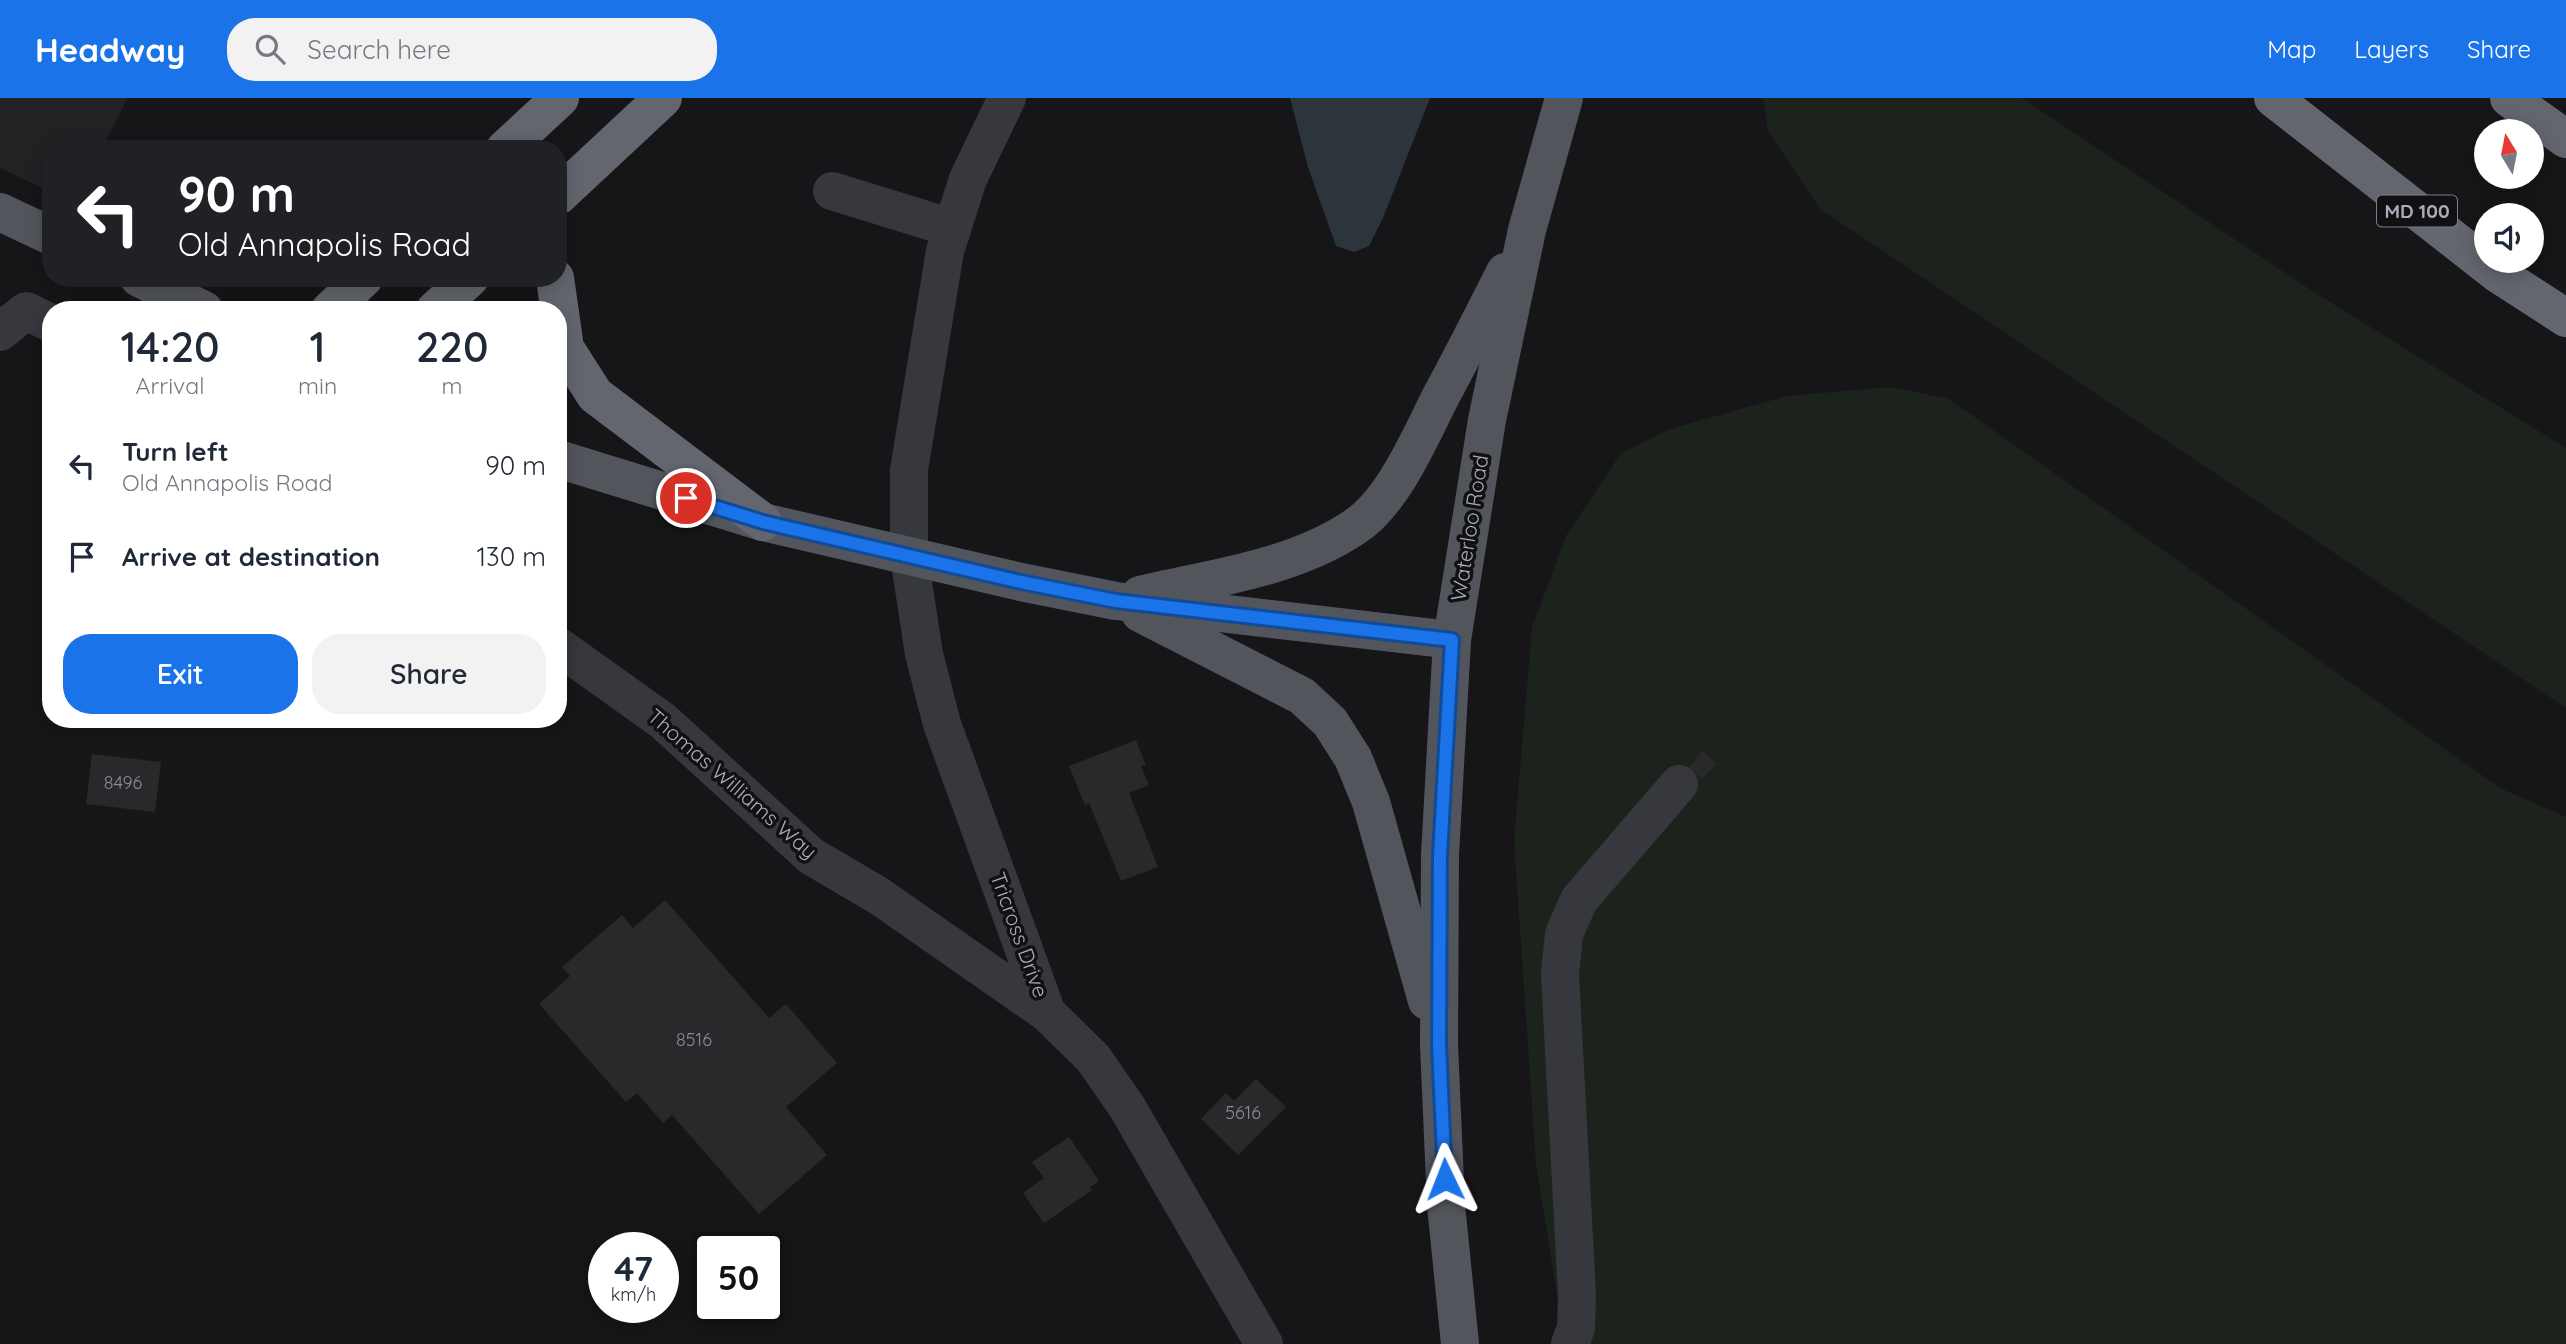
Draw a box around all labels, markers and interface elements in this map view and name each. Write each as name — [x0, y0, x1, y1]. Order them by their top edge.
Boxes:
search box — [227, 18, 717, 81]
text: Headway — [35, 29, 185, 70]
icon: search — [251, 30, 289, 68]
text: Search here — [307, 33, 451, 66]
text: Map — [2267, 34, 2316, 64]
text: Layers — [2354, 34, 2429, 64]
text: Share — [2467, 34, 2531, 64]
north arrow — [2474, 119, 2544, 189]
map controls — [2474, 119, 2544, 273]
text: 90 m — [178, 163, 295, 224]
icon: left — [63, 168, 154, 259]
road number: MD 100 — [2377, 195, 2457, 226]
button: sound — [2474, 203, 2544, 273]
text: Old Annapolis Road — [178, 224, 471, 264]
text: 14:20 — [120, 320, 220, 373]
text: 1 — [310, 320, 326, 373]
text: 220 — [416, 320, 489, 373]
text: Arrival — [136, 371, 204, 400]
text: min — [298, 371, 337, 400]
text: m — [442, 371, 463, 400]
text: Turn left — [122, 435, 229, 468]
icon: left — [63, 447, 101, 485]
text: 90 m — [485, 449, 546, 482]
street label: Waterloo Road — [1445, 453, 1493, 603]
text: Old Annapolis Road — [122, 468, 332, 497]
pin — [656, 468, 716, 528]
icon: arrive — [667, 479, 705, 517]
icon: arrive — [63, 538, 101, 576]
text: Arrive at destination — [122, 540, 380, 573]
text: 130 m — [476, 540, 546, 573]
button: Exit — [63, 634, 298, 714]
button: Share — [312, 634, 546, 714]
street label: Thomas Williams Way — [643, 703, 823, 864]
house number: 8496 — [104, 771, 143, 794]
street label: Tricross Drive — [985, 869, 1055, 1001]
house number: 8516 — [676, 1028, 712, 1051]
house number: 5616 — [1225, 1101, 1261, 1124]
position arrow — [1408, 1142, 1482, 1216]
speed limit sign: 50 — [693, 1232, 784, 1323]
text: 47 — [614, 1246, 653, 1290]
text: km/h — [611, 1283, 656, 1306]

